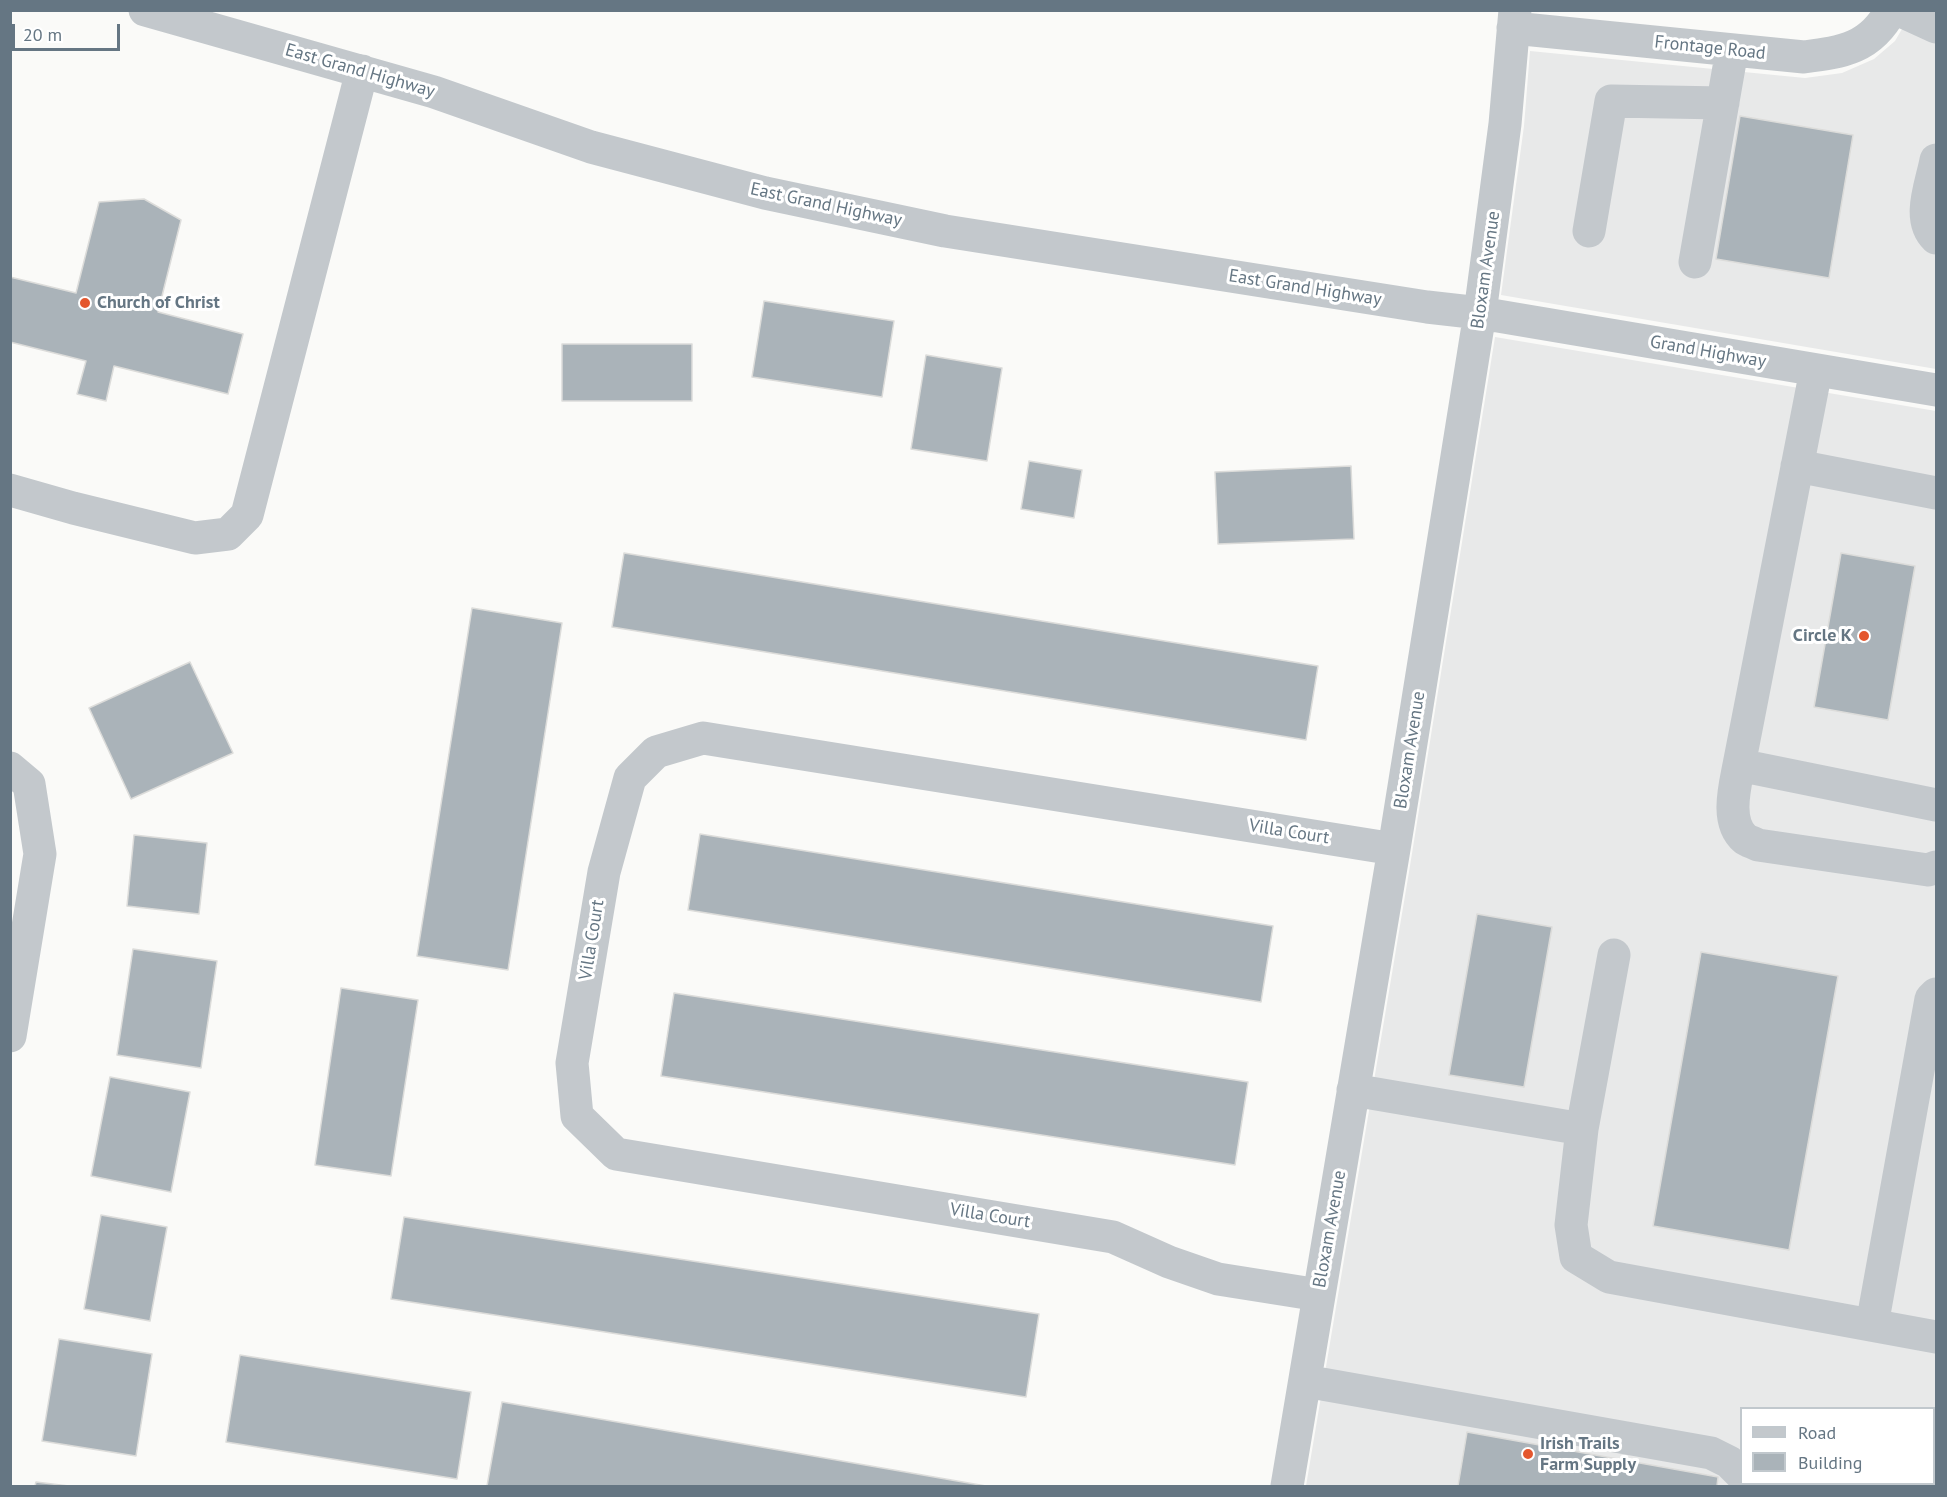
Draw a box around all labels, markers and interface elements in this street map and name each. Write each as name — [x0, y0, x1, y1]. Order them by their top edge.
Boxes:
scale bar — [15, 12, 123, 50]
text: 20 m — [23, 23, 62, 46]
street label: Frontage Road — [1653, 31, 1767, 65]
street label: East Grand Highway — [283, 39, 437, 103]
street label: East Grand Highway — [748, 178, 904, 232]
street label: Bloxam Avenue — [1467, 210, 1505, 330]
street label: East Grand Highway — [1227, 265, 1383, 311]
place label: Church of Christ — [97, 292, 220, 314]
marker: Church of Christ — [78, 296, 92, 310]
street label: Grand Highway — [1648, 331, 1768, 373]
place label: Circle K — [1793, 625, 1852, 647]
marker: Circle K — [1857, 629, 1871, 643]
street label: Bloxam Avenue — [1390, 690, 1430, 810]
street label: Villa Court — [1247, 815, 1331, 849]
street label: Villa Court — [575, 898, 609, 982]
street label: Bloxam Avenue — [1309, 1169, 1351, 1289]
street label: Villa Court — [948, 1199, 1032, 1233]
legend — [1740, 1407, 1935, 1485]
text: Road — [1798, 1421, 1836, 1444]
place label: Irish Trails Farm Supply — [1540, 1433, 1636, 1476]
marker: Irish Trails Farm Supply — [1521, 1447, 1535, 1461]
text: Building — [1798, 1451, 1862, 1474]

